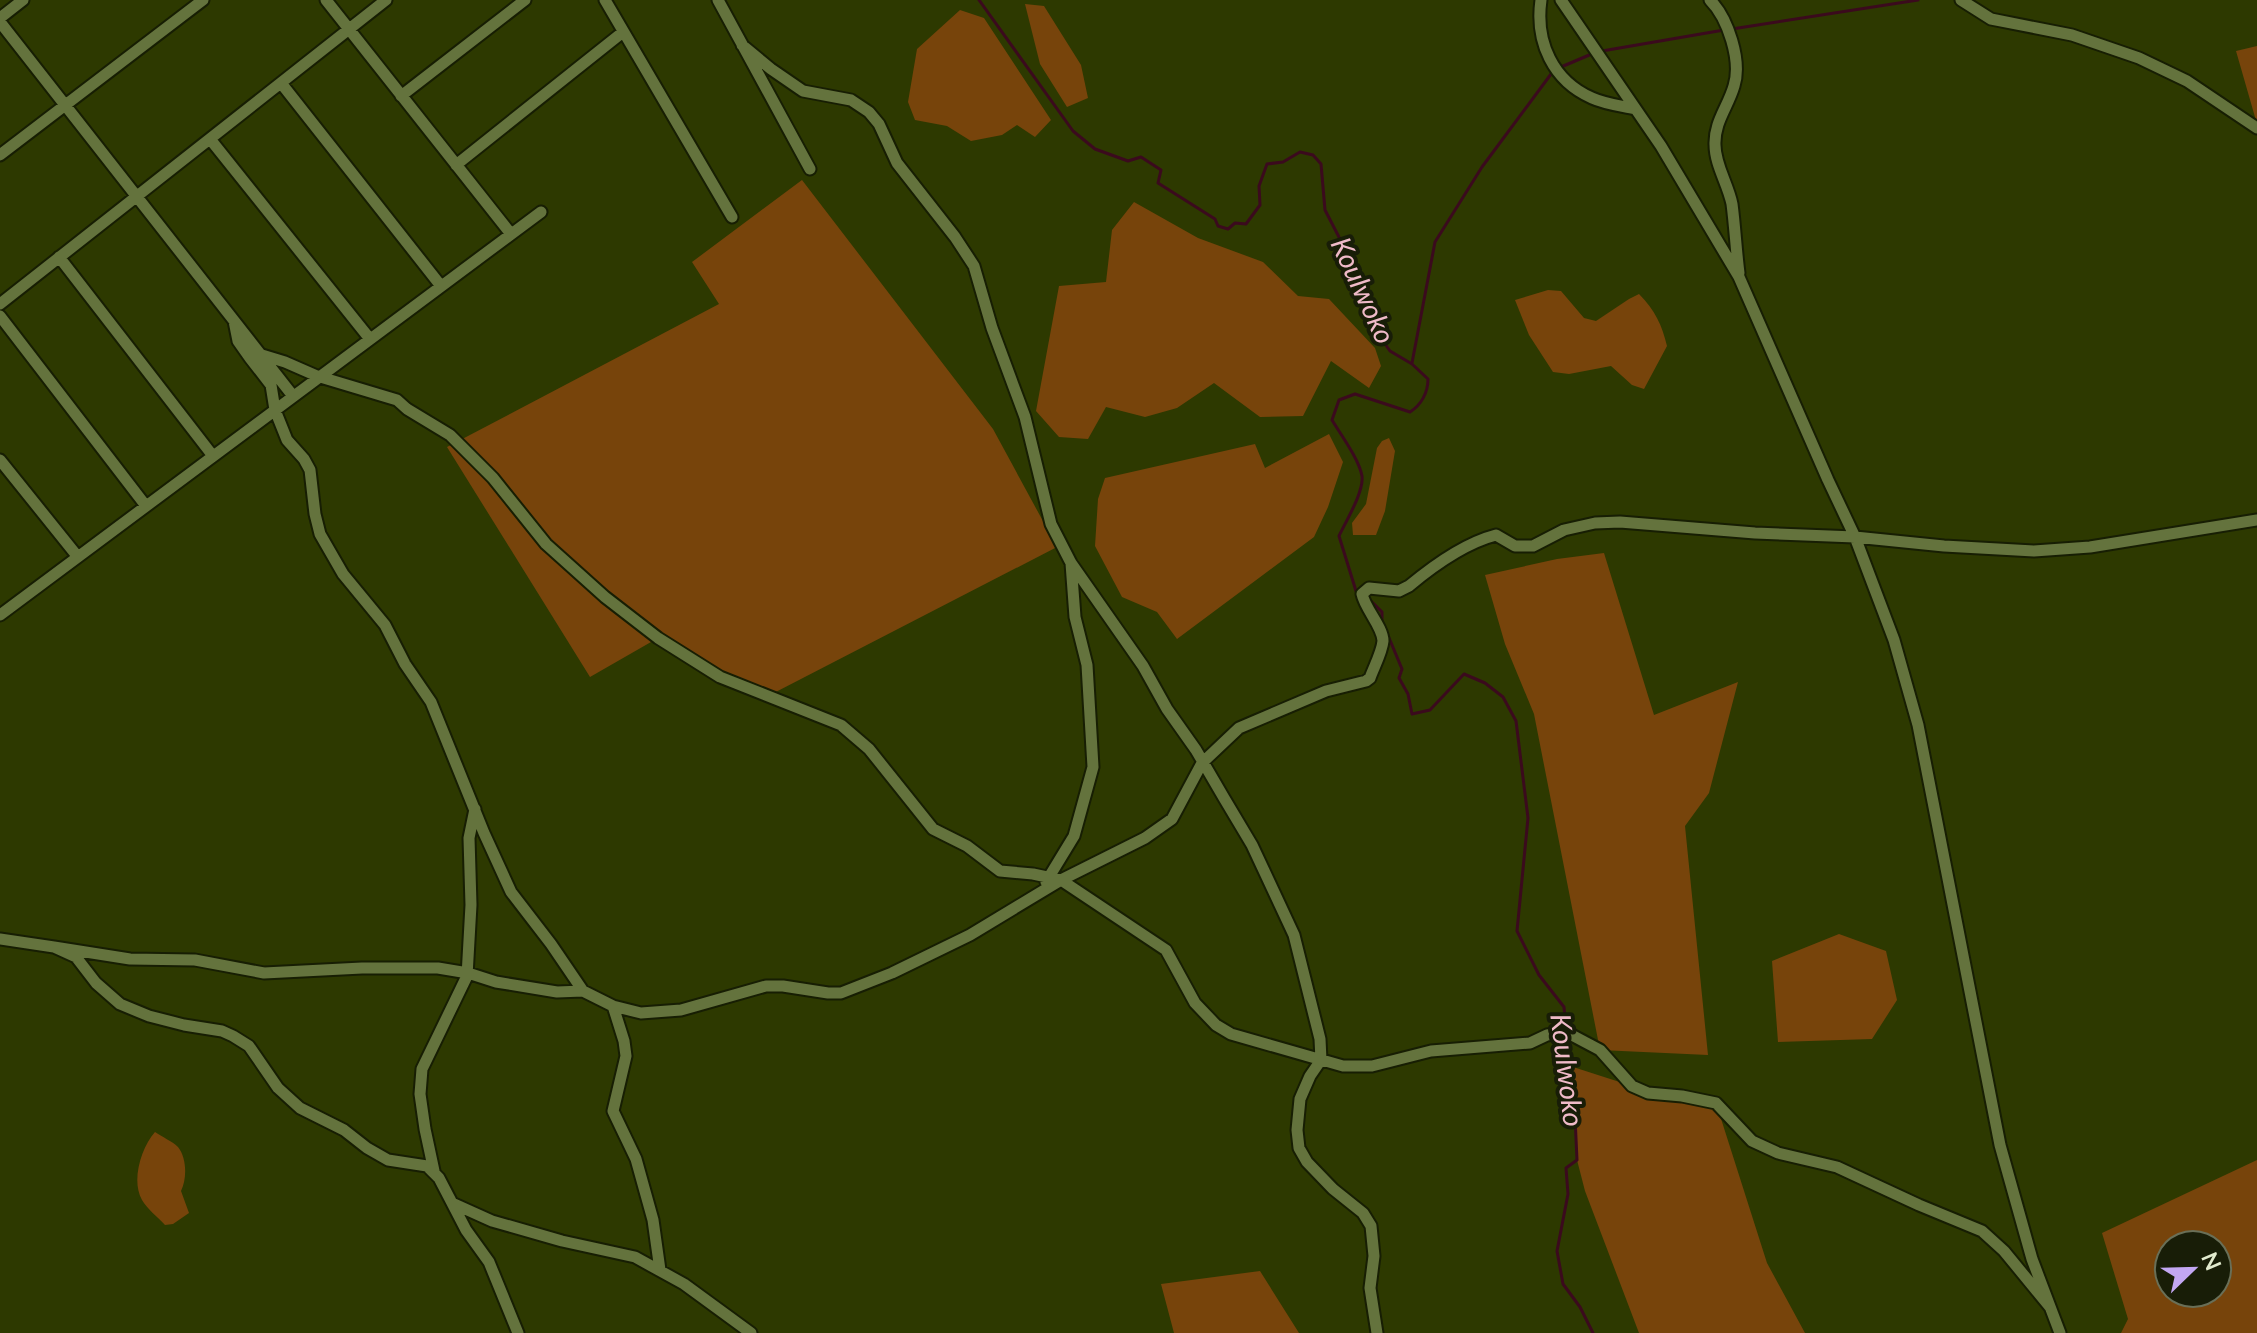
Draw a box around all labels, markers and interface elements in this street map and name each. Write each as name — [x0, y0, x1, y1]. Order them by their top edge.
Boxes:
water label: Koulwoko — [1325, 231, 1403, 349]
water label: Koulwoko — [1544, 1012, 1592, 1128]
north arrow — [2153, 1229, 2233, 1309]
text: N — [2196, 1248, 2228, 1274]

